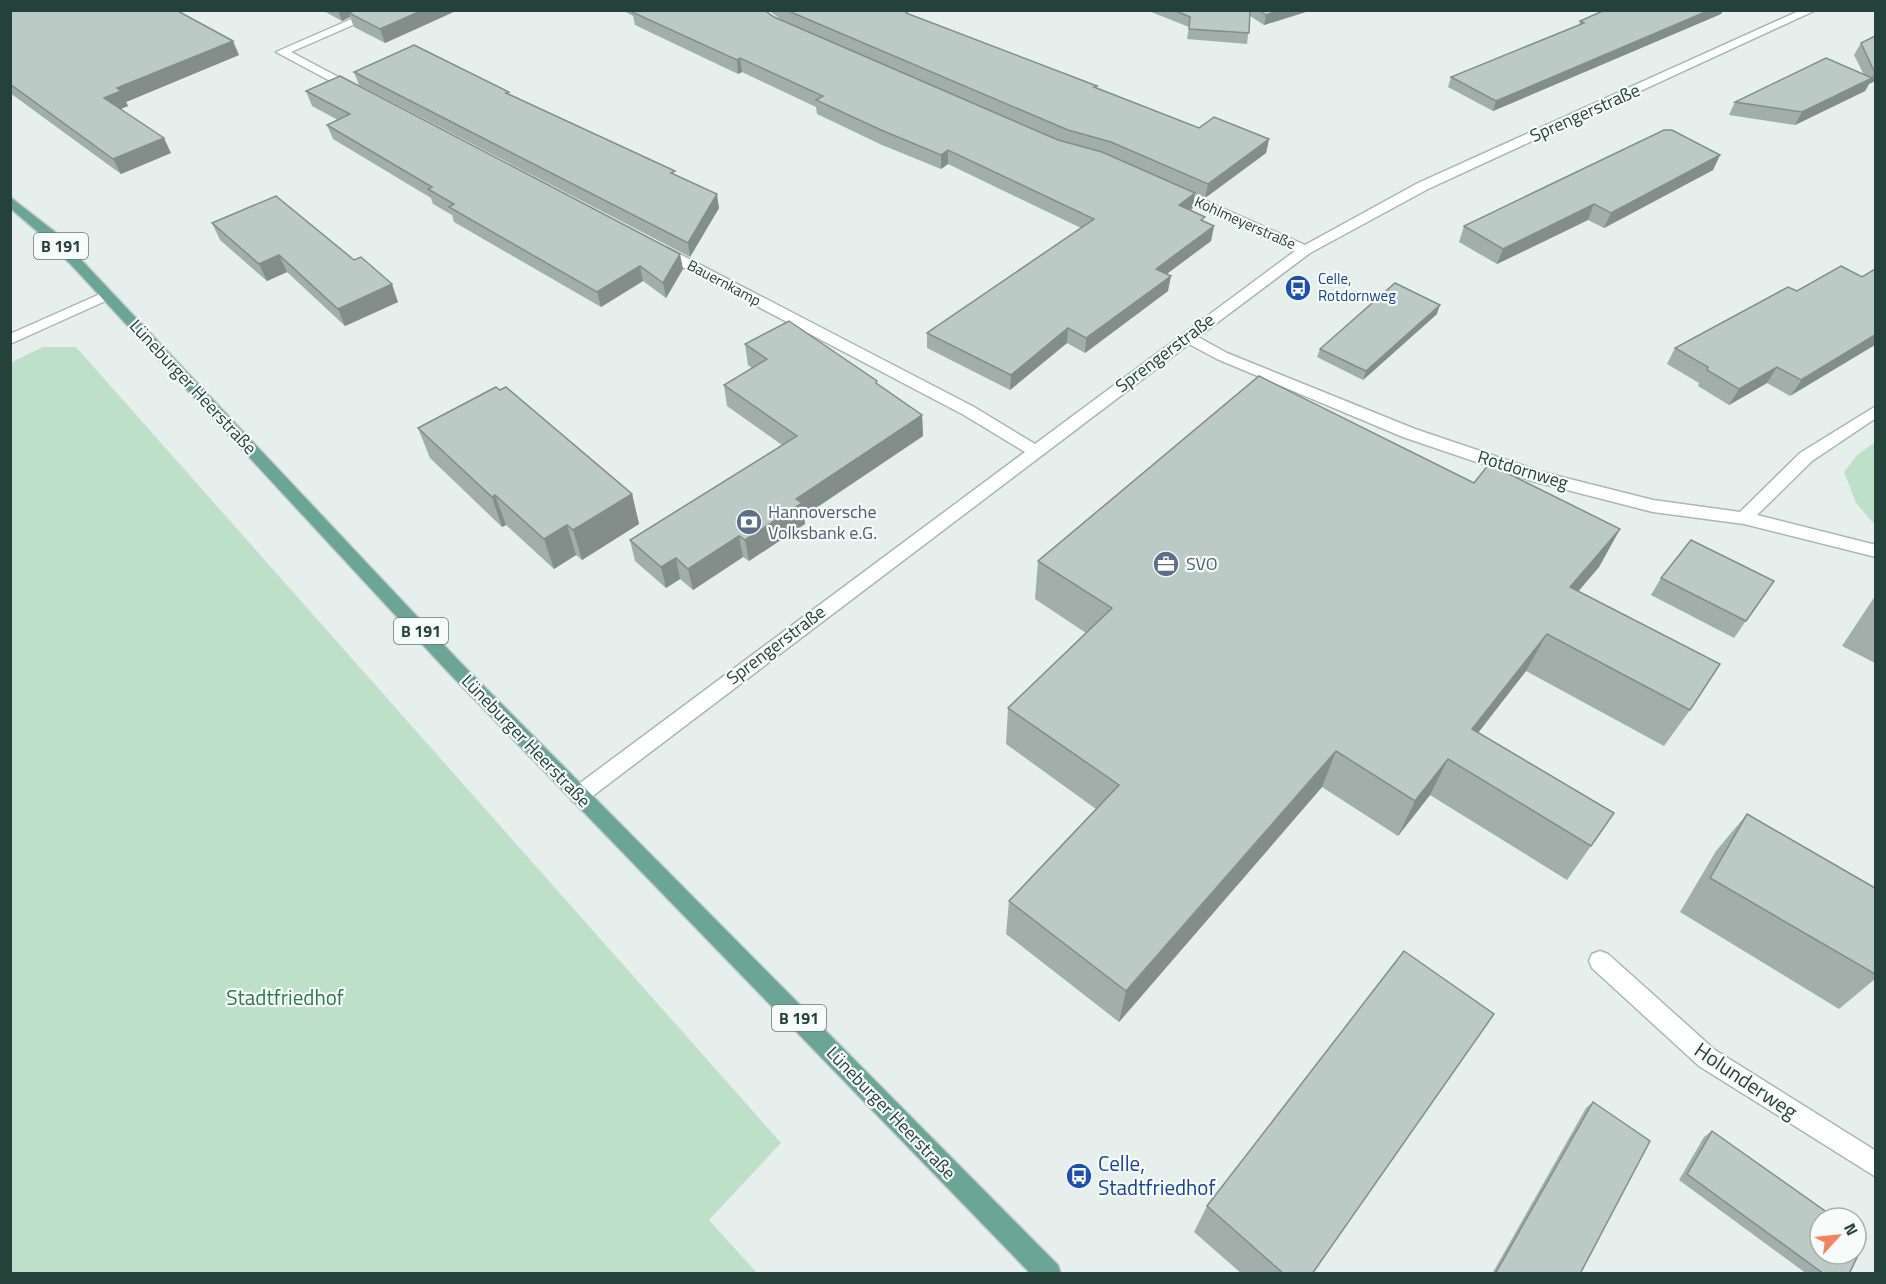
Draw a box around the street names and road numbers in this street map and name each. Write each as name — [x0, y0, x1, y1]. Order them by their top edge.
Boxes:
street label: Sprengerstraße — [1525, 76, 1644, 149]
street label: Kohlmeyerstraße — [1191, 190, 1300, 255]
road number: B 191 — [34, 233, 88, 259]
street label: Bauernkamp — [683, 253, 765, 312]
street label: Sprengerstraße — [1109, 306, 1220, 399]
street label: Lüneburger Heerstraße — [123, 313, 263, 460]
street label: Rotdornweg — [1474, 443, 1572, 496]
street label: Sprengerstraße — [720, 598, 831, 691]
road number: B 191 — [394, 618, 448, 644]
street label: Lüneburger Heerstraße — [455, 668, 597, 813]
road number: B 191 — [772, 1005, 826, 1031]
street label: Holunderweg — [1688, 1034, 1805, 1127]
street label: Lüneburger Heerstraße — [820, 1040, 962, 1185]

